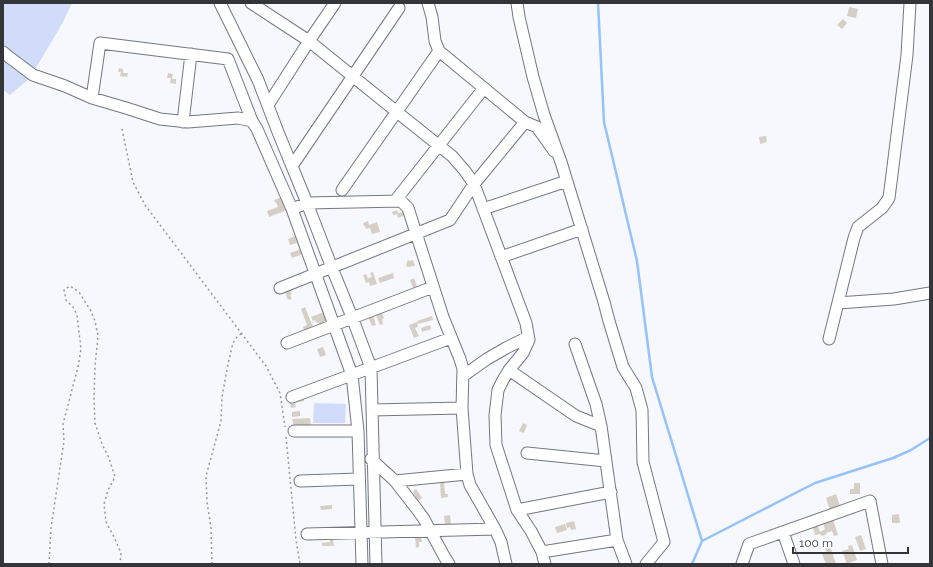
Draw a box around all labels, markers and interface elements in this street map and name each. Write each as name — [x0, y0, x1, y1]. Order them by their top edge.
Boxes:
scale bar — [793, 529, 908, 555]
text: 100 m — [799, 536, 833, 550]

